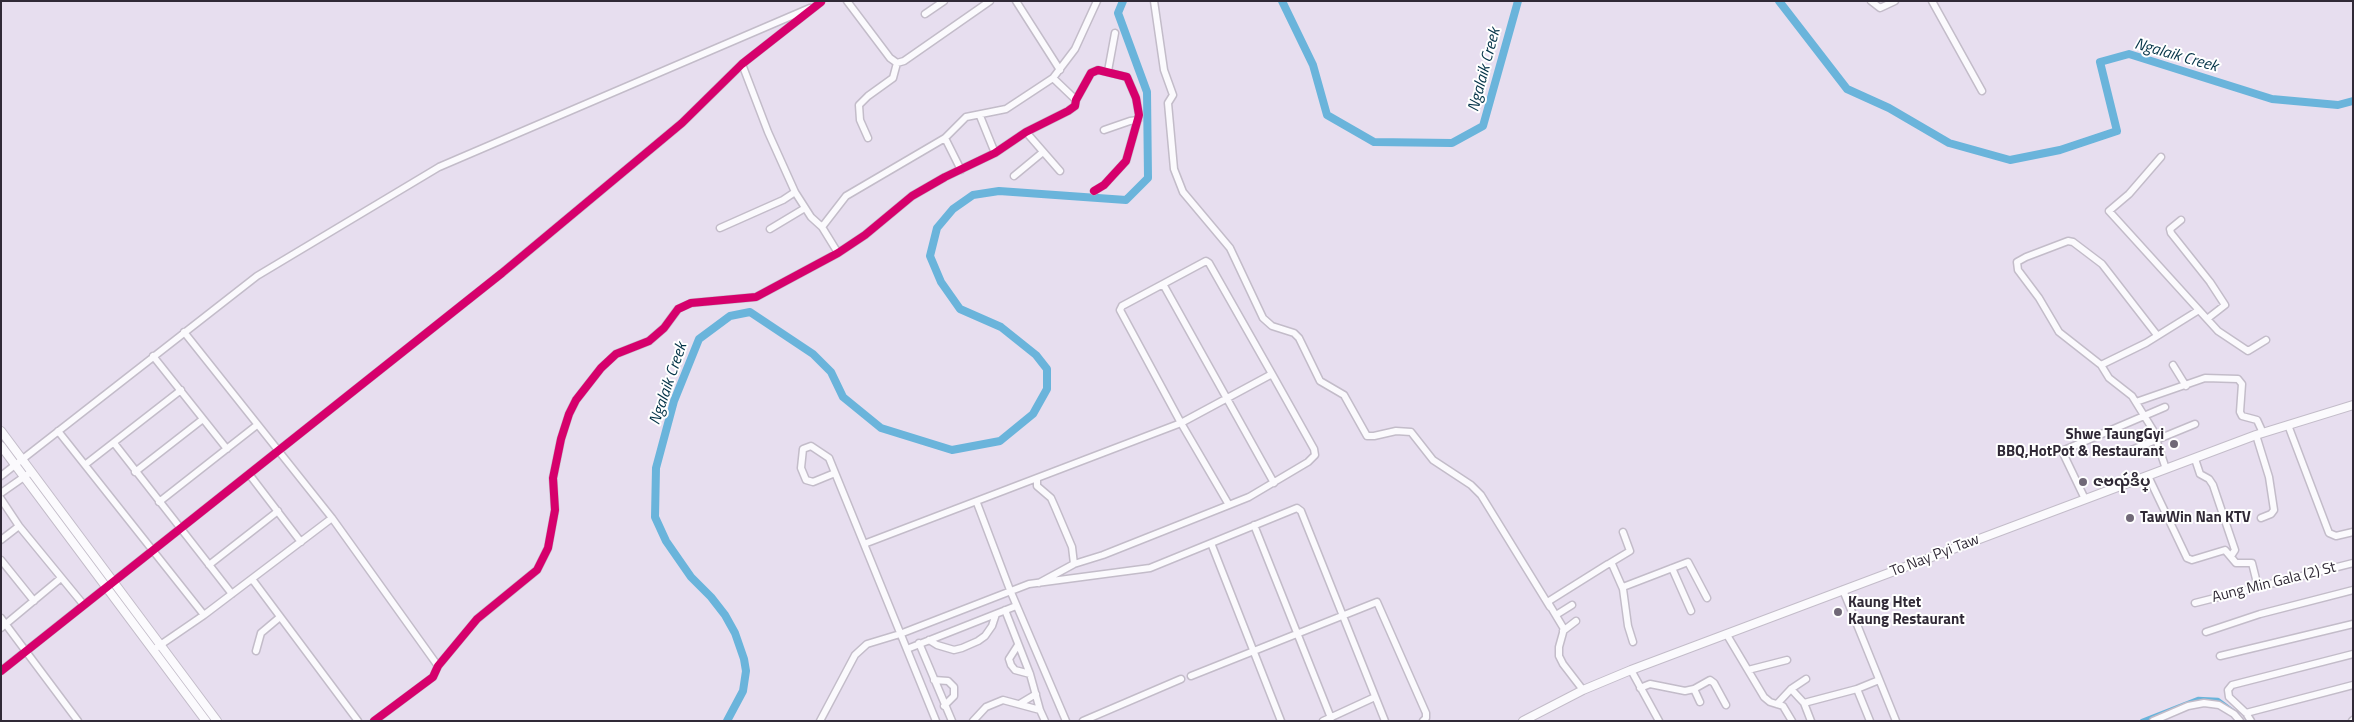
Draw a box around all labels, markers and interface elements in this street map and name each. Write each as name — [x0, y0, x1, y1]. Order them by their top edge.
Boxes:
water label: Ngalaik Creek — [1465, 26, 1505, 114]
water label: Ngalaik Creek — [2132, 35, 2220, 77]
water label: Ngalaik Creek — [646, 340, 692, 428]
place label: Shwe TaungGyi BBQ,HotPot & Restaurant — [1997, 426, 2164, 461]
marker: Shwe TaungGyi BBQ,HotPot & Restaurant — [2168, 438, 2180, 450]
place label: ဇဗၺဴဒိပ္ — [2093, 473, 2151, 491]
marker: ဇဗၺဴဒိပ္ — [2077, 476, 2089, 488]
place label: TawWin Nan KTV — [2140, 509, 2251, 527]
marker: TawWin Nan KTV — [2124, 512, 2136, 524]
street label: To Nay Pyi Taw — [1888, 531, 1982, 581]
street label: Aung Min Gala (2) St — [2210, 559, 2338, 607]
place label: Kaung Htet Kaung Restaurant — [1848, 594, 1965, 629]
marker: Kaung Htet Kaung Restaurant — [1832, 606, 1844, 618]

